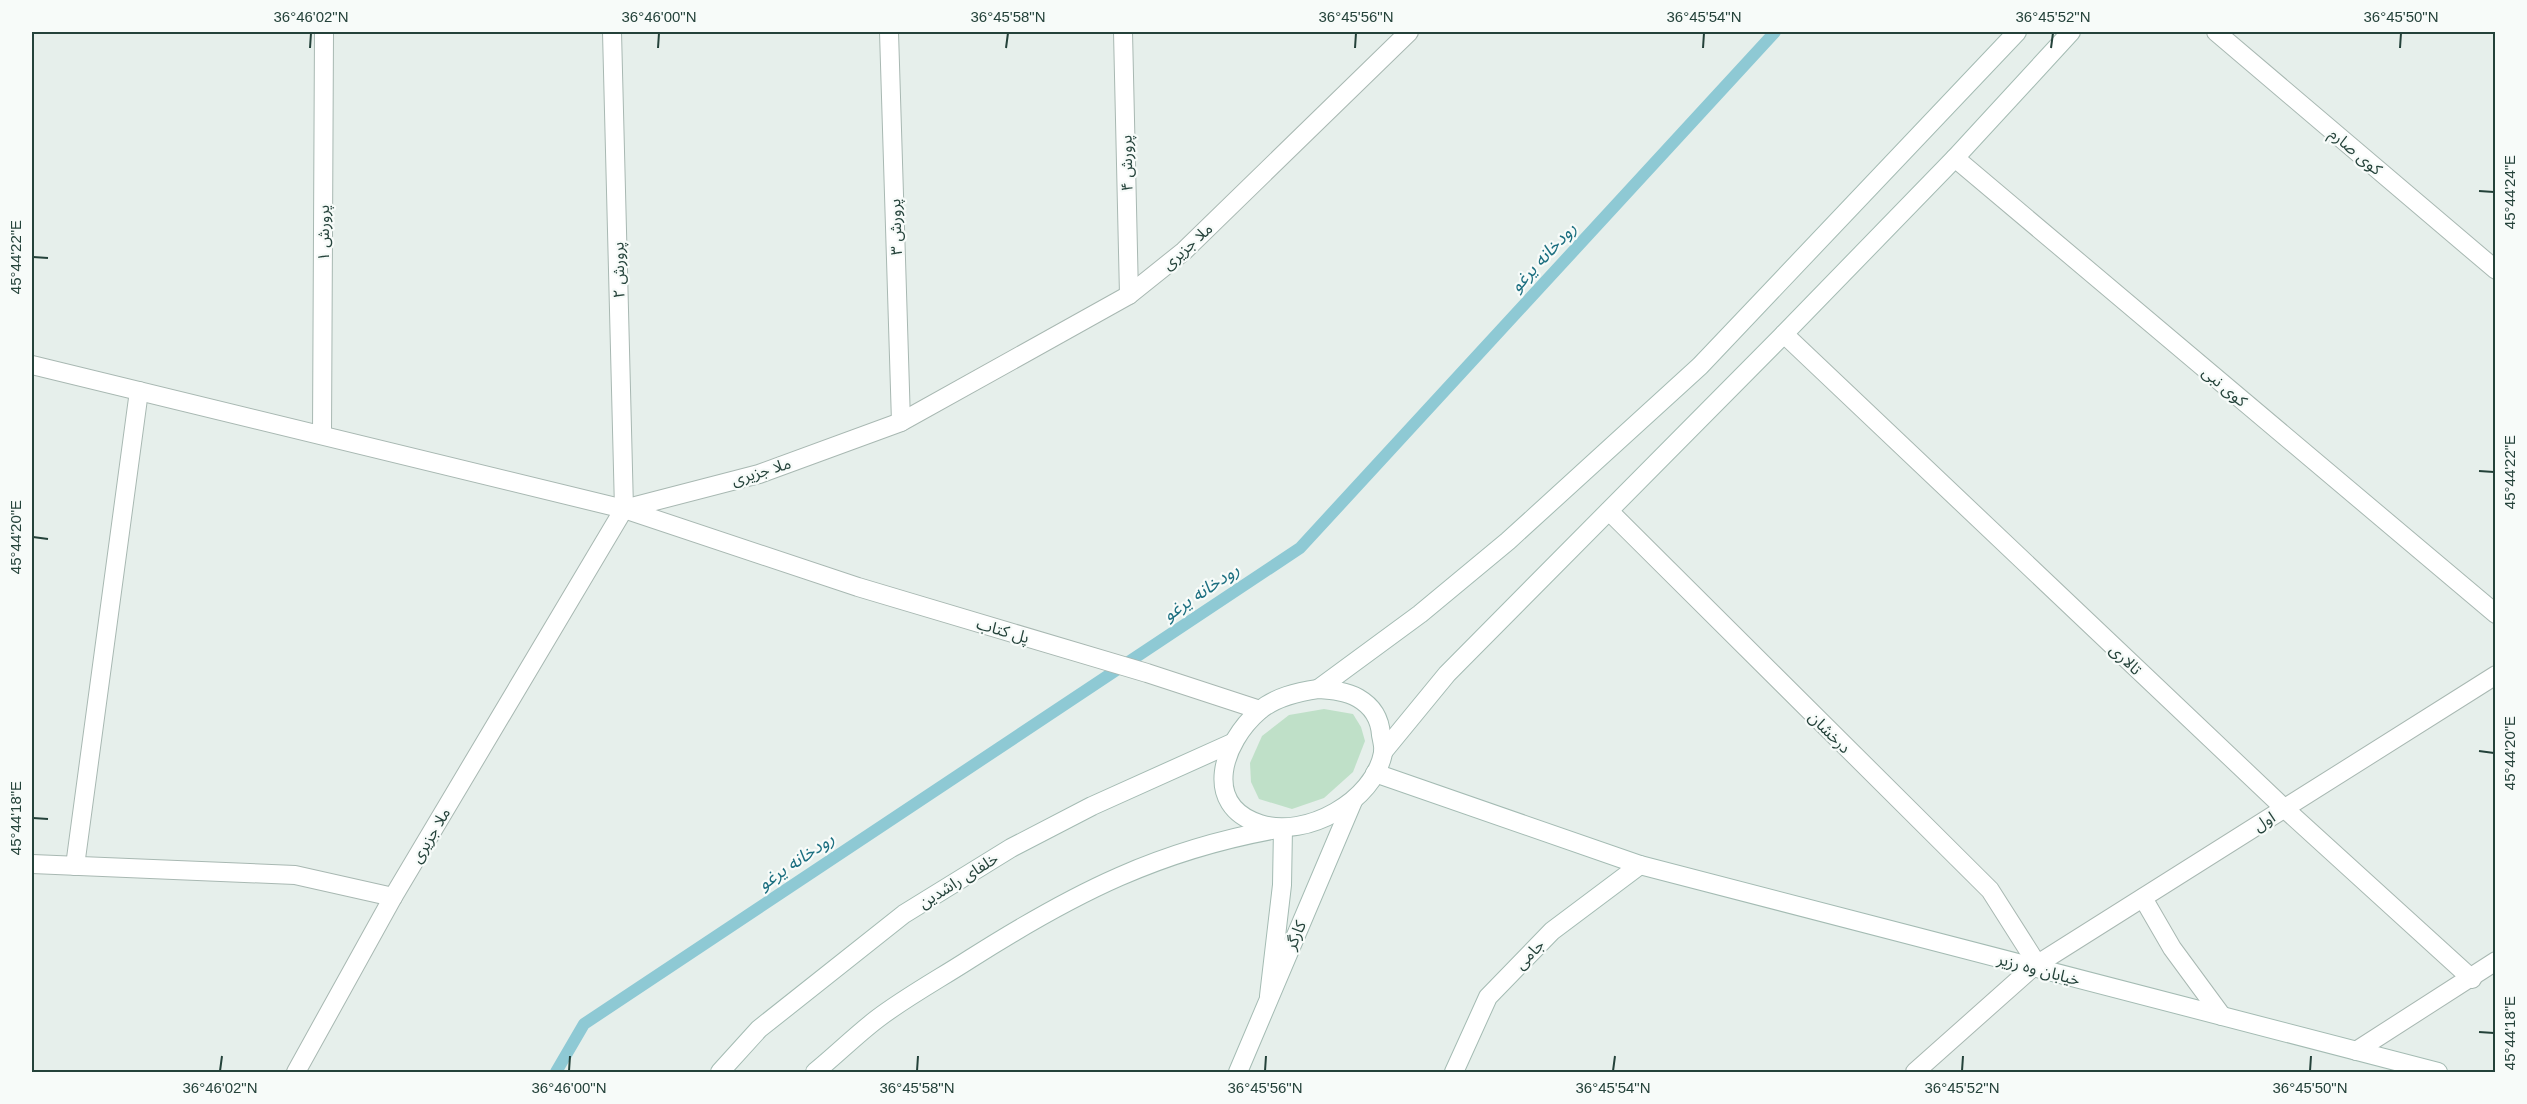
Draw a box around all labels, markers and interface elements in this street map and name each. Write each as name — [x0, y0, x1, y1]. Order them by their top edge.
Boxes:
text: 36°46'02"N — [273, 8, 349, 25]
text: 36°46'00"N — [621, 8, 697, 25]
text: 36°45'58"N — [970, 8, 1046, 25]
text: 36°45'56"N — [1318, 8, 1394, 25]
text: 36°45'54"N — [1666, 8, 1742, 25]
text: 36°45'52"N — [2015, 8, 2091, 25]
text: 36°45'50"N — [2363, 8, 2439, 25]
street label: کوی صارم — [2324, 125, 2386, 181]
street label: پرورش ۴ — [1118, 134, 1138, 191]
text: 45°44'24"E — [2501, 155, 2518, 229]
street label: پرورش ۳ — [886, 198, 907, 256]
street label: پرورش ۱ — [315, 205, 334, 261]
water label: رودخانه یرغو — [1506, 218, 1581, 296]
text: 45°44'22"E — [7, 220, 24, 294]
street label: ملا جزیری — [1159, 220, 1216, 274]
street label: پرورش ۲ — [610, 241, 630, 298]
street label: کوی نبی — [2199, 363, 2250, 411]
text: 45°44'22"E — [2501, 435, 2518, 509]
street label: ملا جزیری — [729, 454, 793, 489]
text: 45°44'20"E — [7, 500, 24, 574]
water label: رودخانه یرغو — [1159, 559, 1244, 626]
street label: پل کتاب — [974, 615, 1031, 648]
street label: تالاری — [2106, 641, 2145, 679]
street label: درخشان — [1805, 708, 1854, 757]
text: 45°44'20"E — [2501, 716, 2518, 790]
text: 45°44'18"E — [7, 781, 24, 855]
street label: ملا جزیری — [407, 805, 454, 866]
street label: اول — [2250, 808, 2279, 836]
water label: رودخانه یرغو — [754, 828, 839, 895]
street label: خلفای راشدین — [916, 849, 1002, 912]
street label: کارگر — [1281, 918, 1310, 953]
street label: جامی — [1511, 936, 1548, 973]
street label: خیابان وه رزیر — [1994, 950, 2082, 990]
text: 45°44'18"E — [2501, 996, 2518, 1070]
text: 36°46'02"N — [182, 1079, 258, 1096]
text: 36°46'00"N — [531, 1079, 607, 1096]
text: 36°45'58"N — [879, 1079, 955, 1096]
text: 36°45'56"N — [1227, 1079, 1303, 1096]
text: 36°45'54"N — [1575, 1079, 1651, 1096]
text: 36°45'52"N — [1924, 1079, 2000, 1096]
text: 36°45'50"N — [2272, 1079, 2348, 1096]

